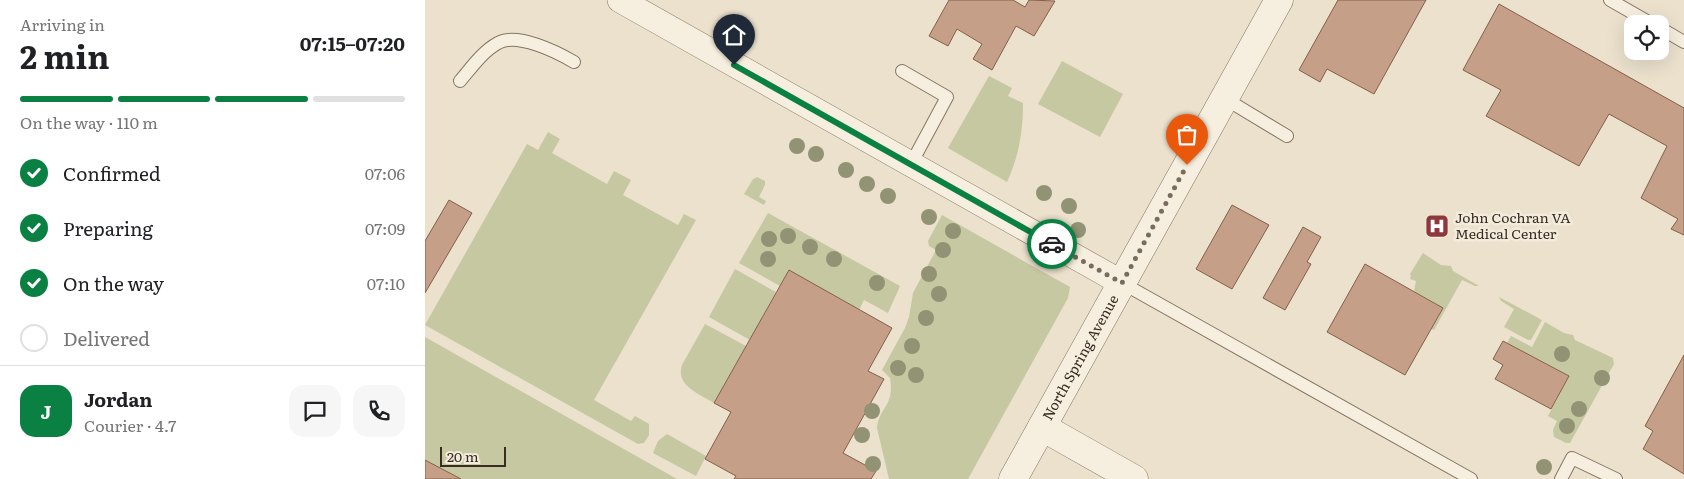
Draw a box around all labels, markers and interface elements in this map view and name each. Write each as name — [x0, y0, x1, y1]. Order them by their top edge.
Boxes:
text: Arriving in — [20, 12, 105, 36]
pin — [713, 14, 755, 65]
map controls — [1624, 15, 1669, 60]
button: locate — [1624, 15, 1669, 60]
icon: home — [720, 21, 748, 49]
text: 07:15–07:20 — [300, 29, 405, 57]
text: 2 min — [20, 31, 109, 79]
text: On the way · 110 m — [20, 110, 158, 134]
pin — [1166, 114, 1208, 165]
icon: bag — [1173, 121, 1201, 149]
icon: check — [20, 159, 48, 187]
text: Confirmed — [63, 159, 161, 187]
text: 07:06 — [365, 161, 405, 185]
place label: John Cochran VA Medical Center — [1455, 207, 1571, 243]
hospital icon: John Cochran VA Medical Center — [1424, 213, 1450, 239]
icon: check — [20, 214, 48, 242]
text: Preparing — [63, 214, 153, 242]
text: 07:09 — [365, 216, 405, 240]
courier — [1027, 219, 1077, 269]
icon: car — [1038, 230, 1066, 258]
icon: check — [20, 269, 48, 297]
text: On the way — [63, 269, 164, 297]
text: 07:10 — [367, 271, 405, 295]
street label: North Spring Avenue — [1037, 291, 1123, 423]
text: Delivered — [63, 324, 150, 352]
text: Jordan — [84, 385, 153, 413]
button: chat — [289, 385, 341, 437]
button: phone — [353, 385, 405, 437]
text: J — [41, 397, 51, 425]
text: Courier · 4.7 — [84, 413, 176, 437]
scale bar — [440, 444, 506, 467]
text: 20 m — [447, 446, 479, 466]

